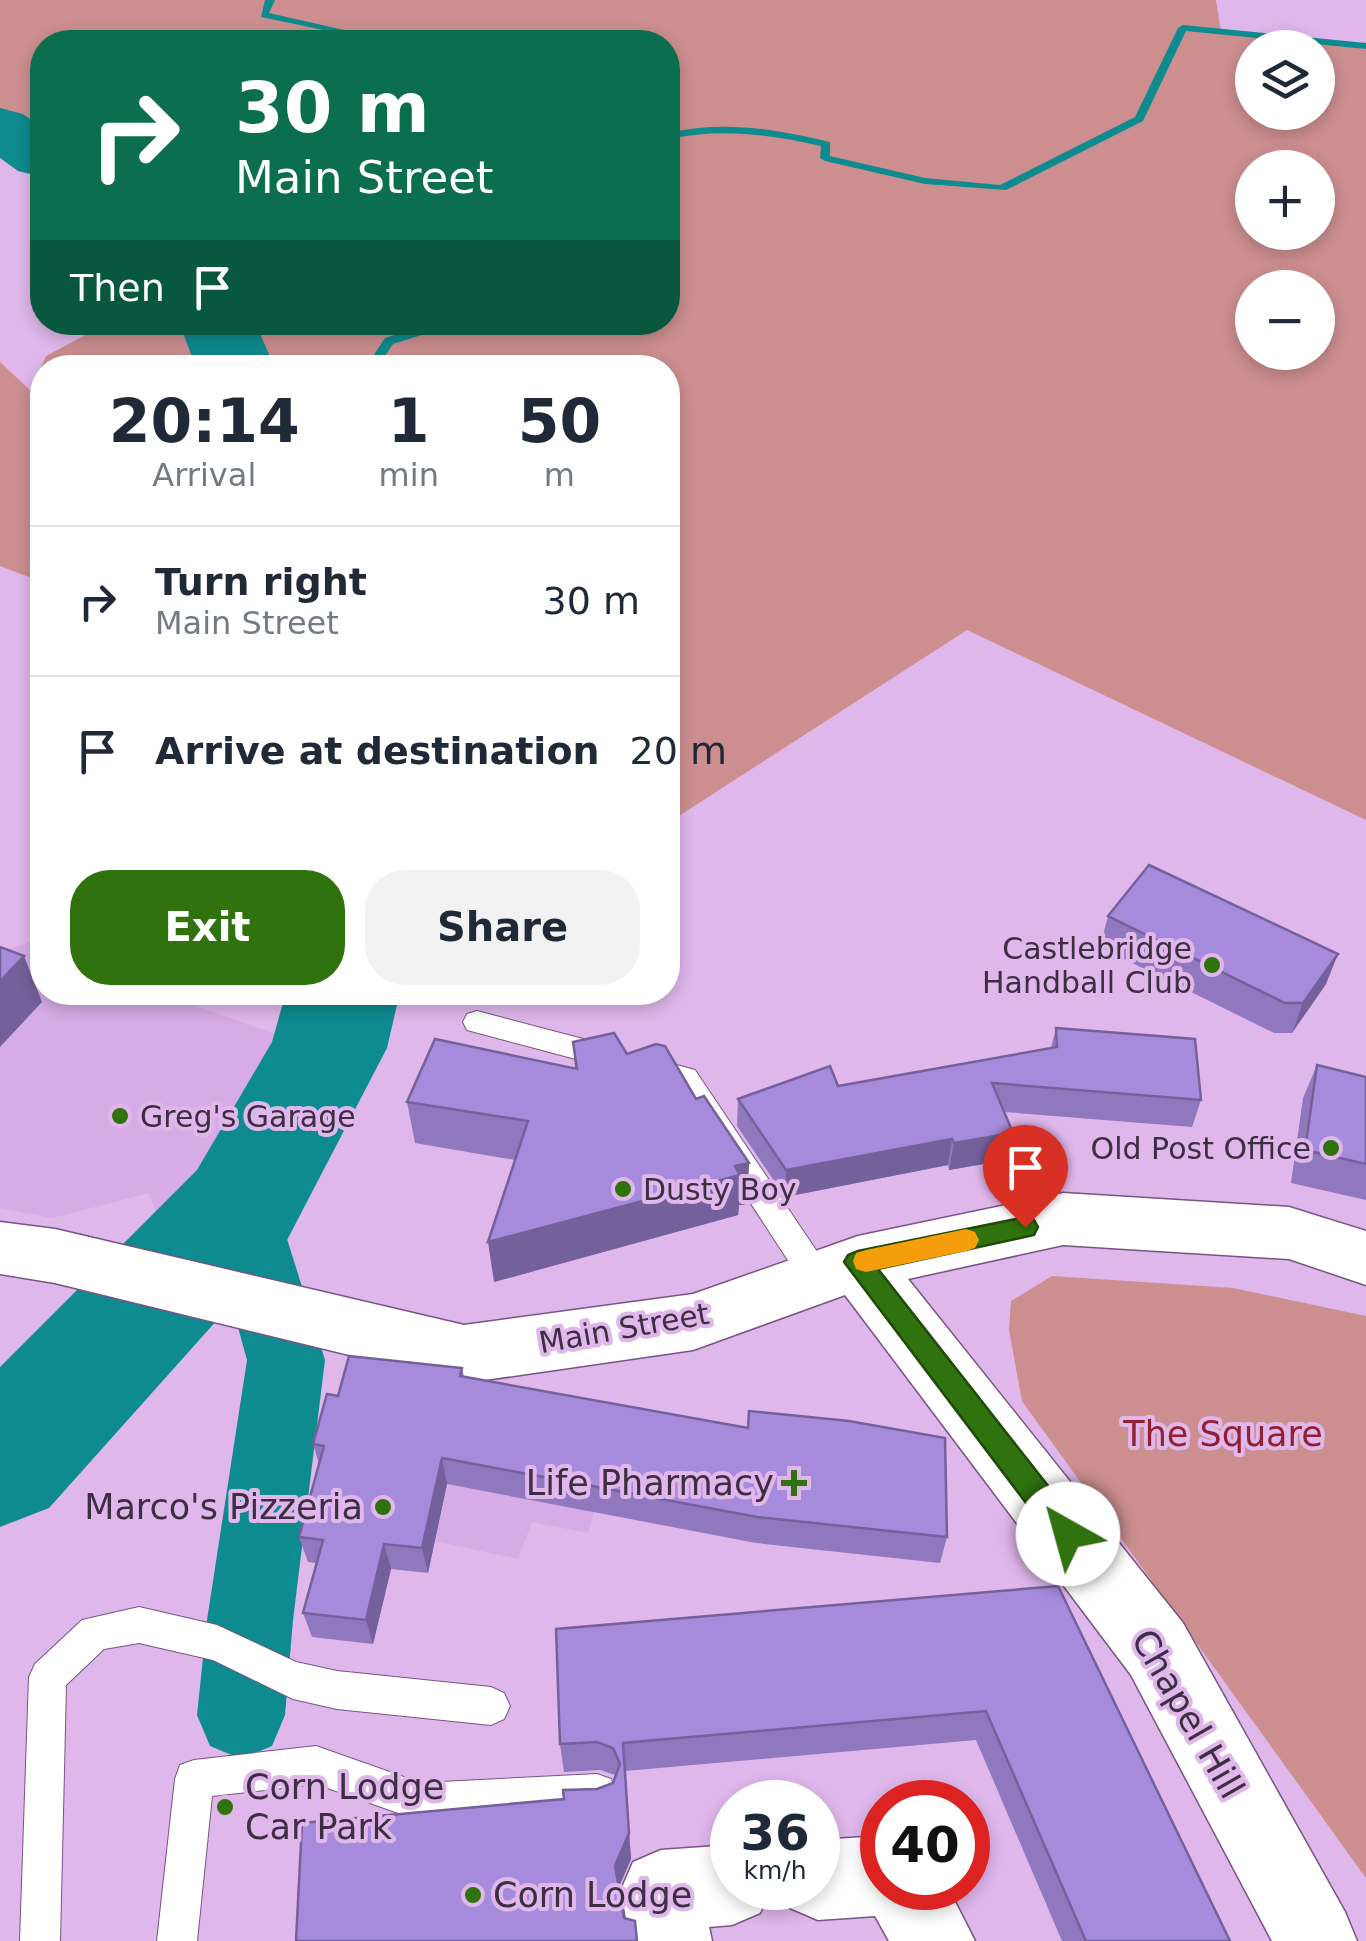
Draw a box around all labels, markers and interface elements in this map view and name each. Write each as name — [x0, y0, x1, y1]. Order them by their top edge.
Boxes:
map controls — [1235, 30, 1335, 370]
button: layers — [1235, 30, 1335, 130]
text: 30 m — [235, 67, 430, 149]
icon: right — [70, 70, 200, 200]
button: + — [1235, 150, 1335, 250]
text: Main Street — [235, 151, 493, 204]
icon: arrive — [185, 260, 240, 315]
text: Then — [70, 266, 165, 310]
button: − — [1235, 270, 1335, 370]
text: 20:14 — [109, 386, 300, 456]
text: 1 — [388, 386, 430, 456]
text: 50 — [518, 386, 601, 456]
text: Arrival — [152, 456, 256, 494]
text: min — [379, 456, 439, 494]
text: m — [544, 456, 575, 494]
text: Turn right — [155, 560, 367, 604]
icon: right — [70, 574, 125, 629]
text: 30 m — [543, 579, 640, 623]
text: Main Street — [155, 604, 339, 642]
icon: arrive — [70, 724, 125, 779]
text: Arrive at destination — [155, 729, 600, 773]
text: 20 m — [630, 729, 727, 773]
button: Exit — [70, 870, 345, 985]
button: Share — [365, 870, 640, 985]
place label: Castlebridge Handball Club — [982, 931, 1192, 1000]
marker: Castlebridge Handball Club — [1201, 954, 1223, 976]
place label: Greg's Garage — [140, 1099, 356, 1134]
marker: Greg's Garage — [109, 1105, 131, 1127]
pin — [983, 1125, 1068, 1228]
place label: Old Post Office — [1091, 1131, 1311, 1166]
marker: Old Post Office — [1320, 1137, 1342, 1159]
icon: arrive — [998, 1140, 1053, 1195]
place label: Dusty Boy — [643, 1172, 797, 1207]
marker: Dusty Boy — [612, 1178, 634, 1200]
street label: Main Street — [536, 1296, 712, 1360]
park label: The Square — [1122, 1414, 1323, 1454]
place label: Life Pharmacy — [526, 1463, 774, 1503]
marker: Life Pharmacy — [783, 1472, 805, 1494]
position arrow — [1016, 1482, 1120, 1586]
place label: Marco's Pizzeria — [84, 1487, 363, 1527]
marker: Marco's Pizzeria — [372, 1496, 394, 1518]
street label: Chapel Hill — [1124, 1623, 1252, 1805]
place label: Corn Lodge Car Park — [245, 1767, 444, 1847]
speed limit sign: 40 — [860, 1780, 990, 1910]
marker: Corn Lodge Car Park — [214, 1796, 236, 1818]
text: 36 — [740, 1804, 810, 1862]
text: km/h — [743, 1856, 807, 1885]
place label: Corn Lodge — [493, 1875, 692, 1915]
marker: Corn Lodge — [462, 1884, 484, 1906]

